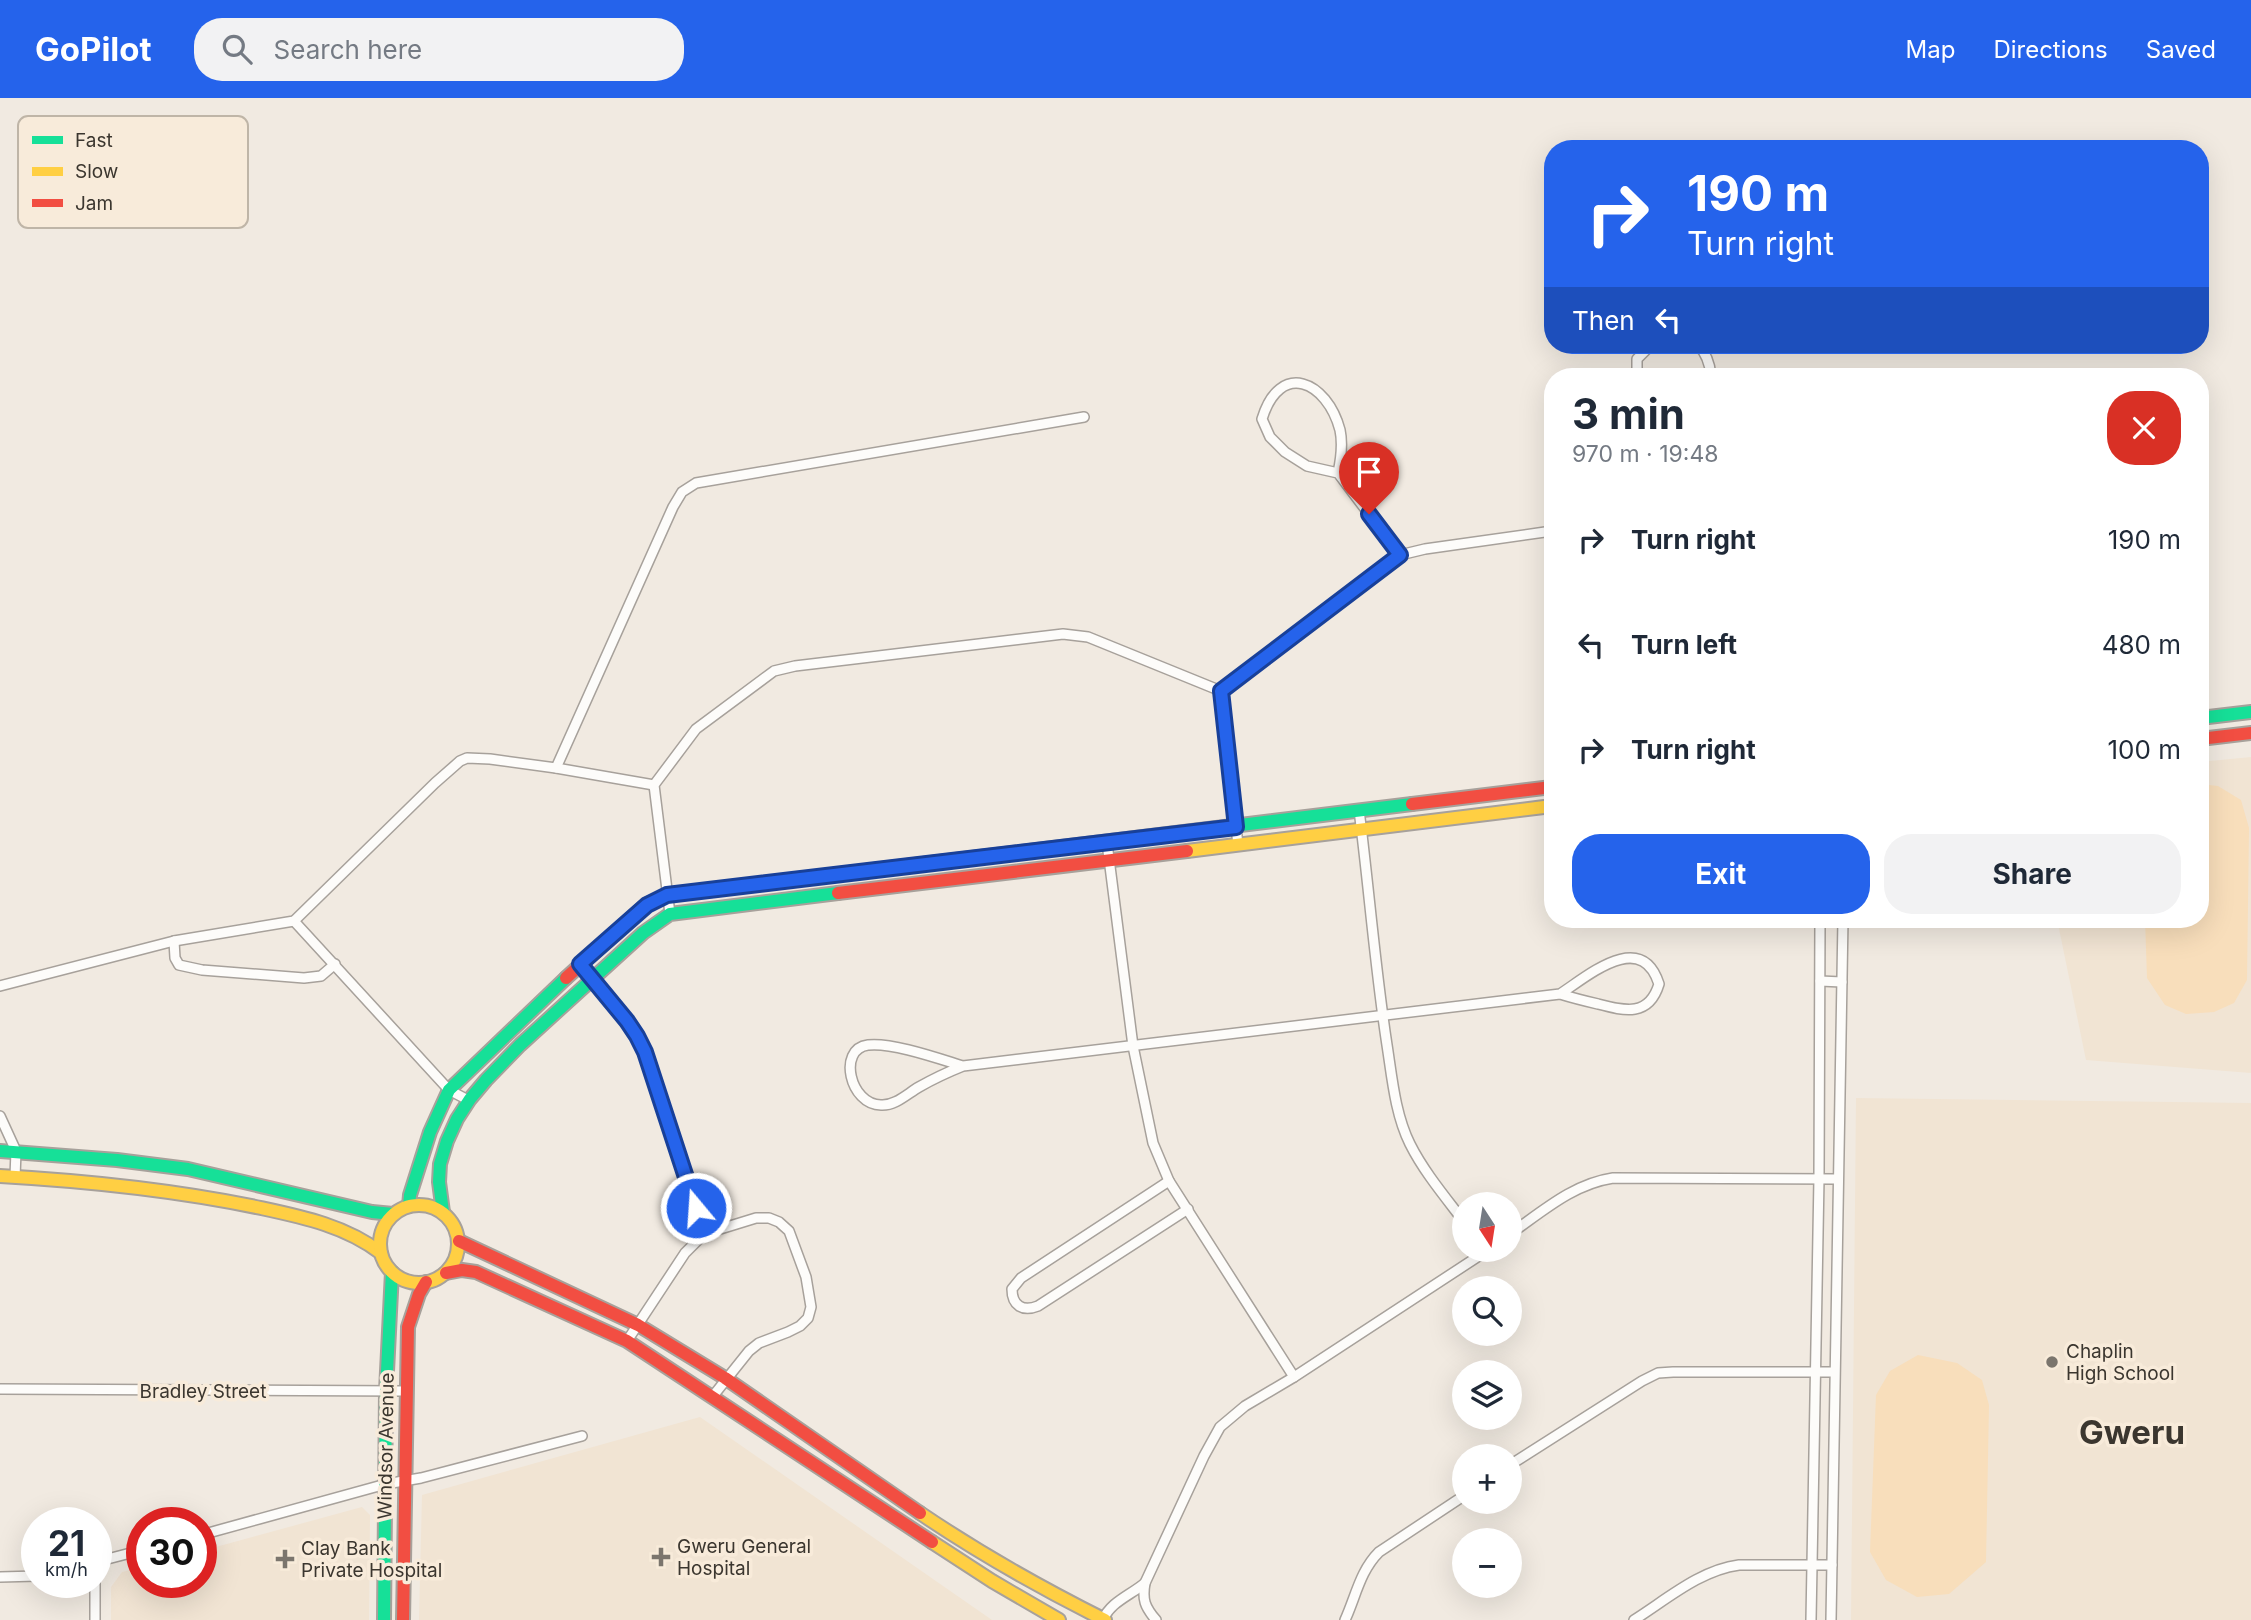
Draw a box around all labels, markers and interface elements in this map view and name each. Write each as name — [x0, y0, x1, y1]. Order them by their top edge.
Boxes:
search box — [194, 18, 684, 81]
text: GoPilot — [35, 29, 152, 69]
icon: search — [218, 30, 256, 68]
text: Search here — [274, 34, 422, 65]
text: Map — [1906, 35, 1955, 64]
text: Directions — [1993, 35, 2108, 64]
text: Saved — [2146, 35, 2216, 64]
legend — [18, 116, 248, 228]
text: Fast — [75, 129, 113, 152]
text: Slow — [75, 160, 118, 183]
text: 190 m — [1687, 164, 1829, 223]
icon: right — [1572, 168, 1663, 259]
text: Jam — [75, 192, 113, 215]
text: Turn right — [1687, 224, 1834, 263]
icon: left — [1649, 301, 1687, 339]
text: Then — [1572, 305, 1635, 336]
text: 3 min — [1572, 388, 1685, 439]
button: close — [2107, 391, 2181, 465]
text: 970 m · 19:48 — [1572, 440, 1719, 468]
pin — [1339, 442, 1399, 514]
icon: arrive — [1350, 453, 1388, 491]
icon: right — [1572, 521, 1610, 559]
text: Turn right — [1631, 524, 1756, 555]
text: 190 m — [2108, 524, 2181, 555]
icon: left — [1572, 626, 1610, 664]
text: Turn left — [1631, 629, 1737, 660]
text: 480 m — [2102, 629, 2181, 660]
icon: right — [1572, 731, 1610, 769]
text: Turn right — [1631, 734, 1756, 765]
text: 100 m — [2108, 734, 2181, 765]
button: Exit — [1572, 834, 1870, 914]
button: Share — [1884, 834, 2181, 914]
position arrow — [659, 1171, 733, 1245]
north arrow — [1452, 1192, 1522, 1262]
map controls — [1452, 1192, 1522, 1598]
button: search — [1452, 1276, 1522, 1346]
place label: Chaplin High School — [2066, 1340, 2175, 1385]
marker: Chaplin High School — [2044, 1354, 2060, 1370]
button: layers — [1452, 1360, 1522, 1430]
street label: Windsor Avenue — [373, 1372, 399, 1520]
street label: Bradley Street — [140, 1380, 266, 1403]
district label: Gweru — [2079, 1412, 2185, 1452]
button: + — [1452, 1444, 1522, 1514]
speed limit sign: 30 — [126, 1507, 217, 1598]
text: 21 — [48, 1522, 85, 1564]
button: − — [1452, 1528, 1522, 1598]
place label: Gweru General Hospital — [677, 1535, 811, 1580]
place label: Clay Bank Private Hospital — [301, 1537, 442, 1582]
marker: Gweru General Hospital — [651, 1547, 671, 1567]
marker: Clay Bank Private Hospital — [275, 1549, 295, 1569]
text: km/h — [45, 1559, 88, 1580]

